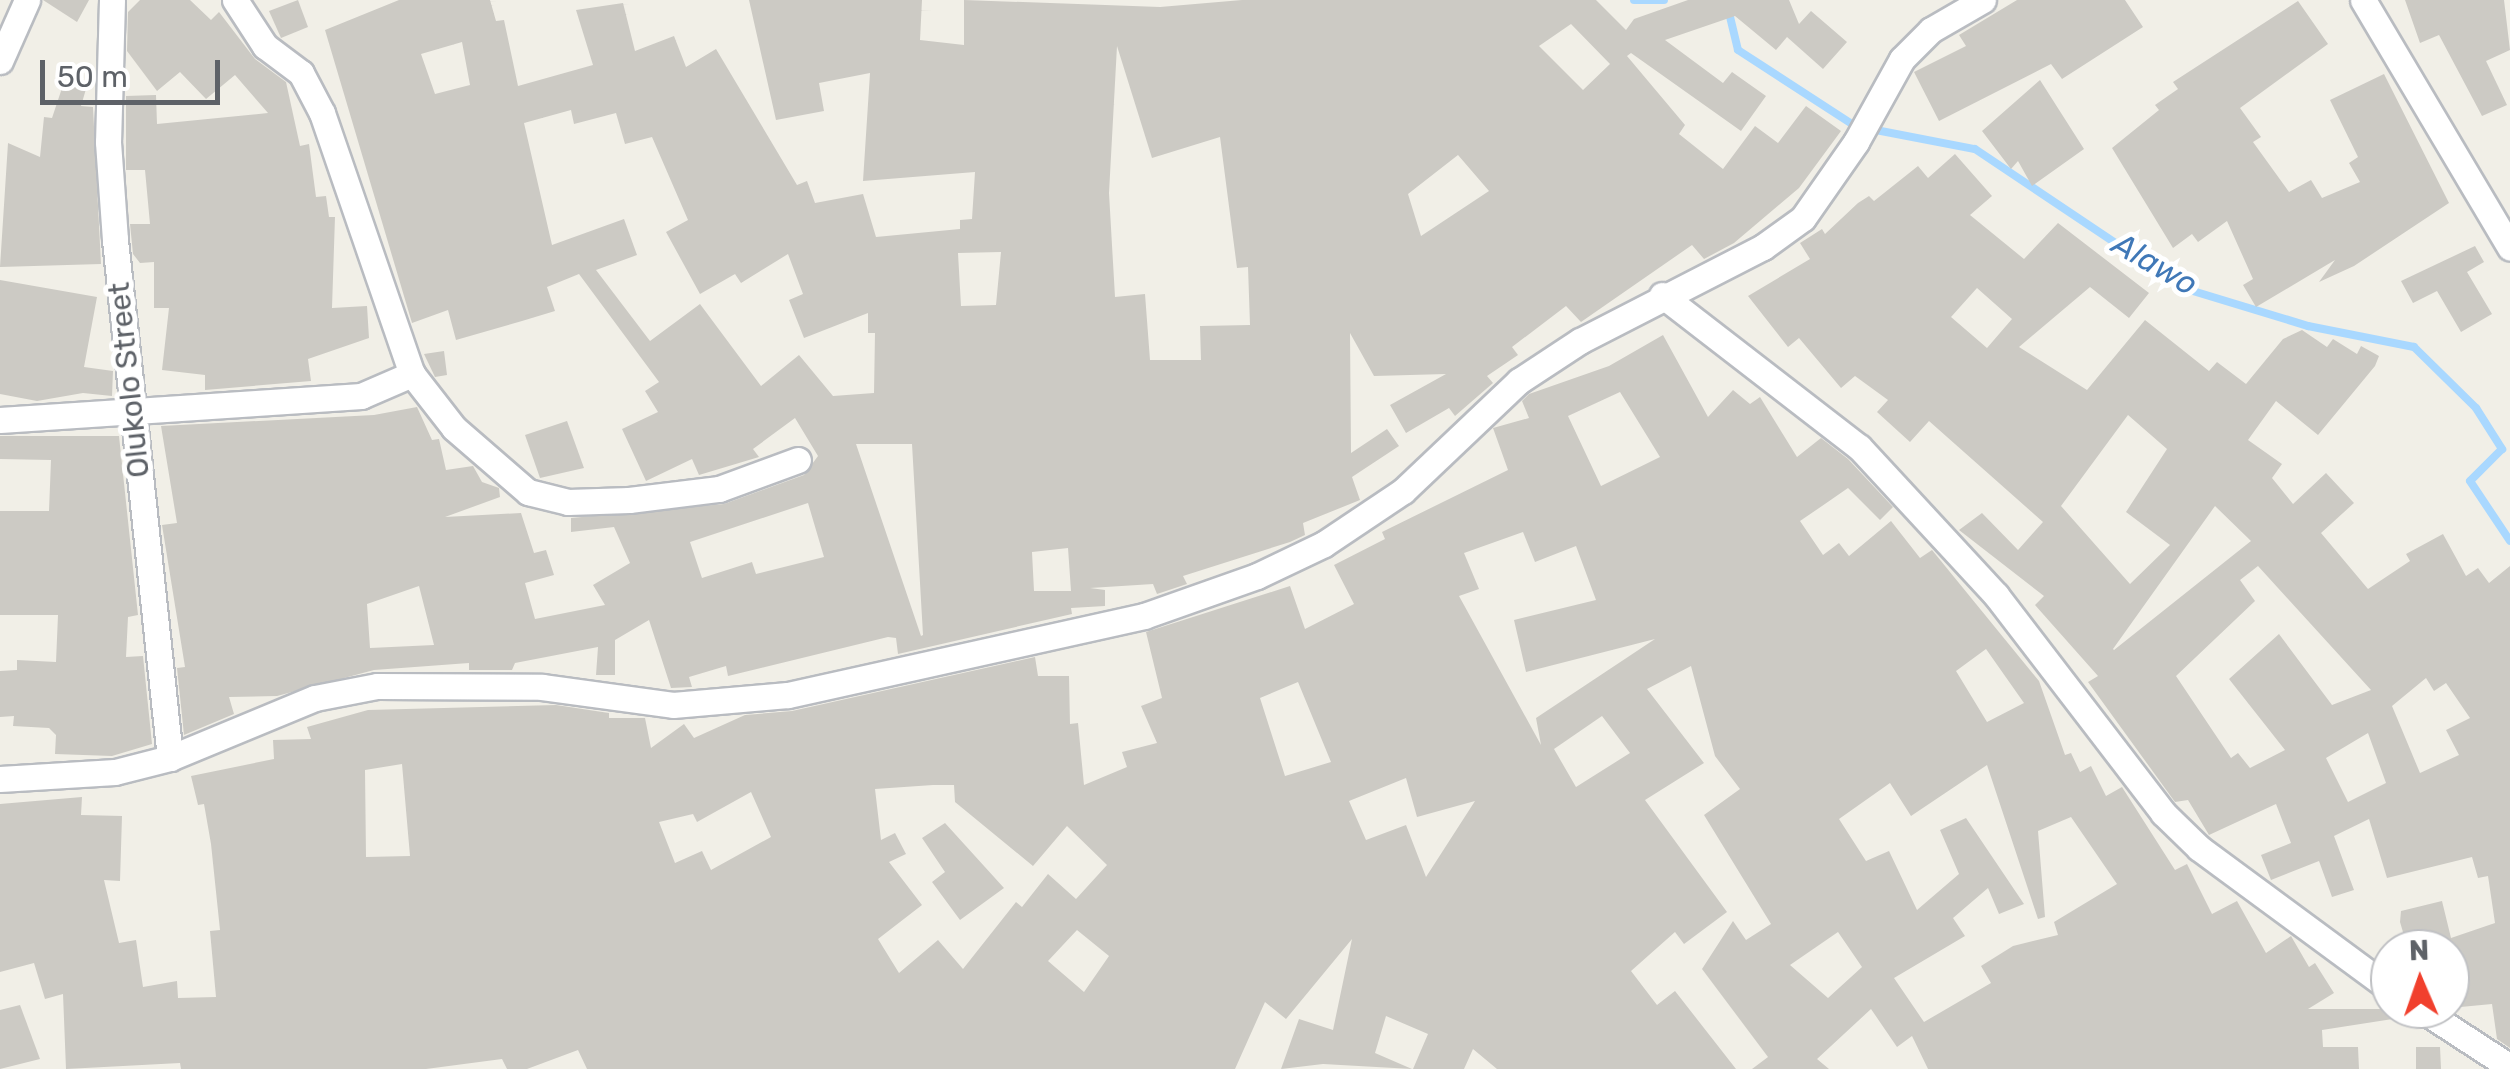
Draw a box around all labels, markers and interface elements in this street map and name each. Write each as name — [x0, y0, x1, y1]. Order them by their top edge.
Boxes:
scale bar — [45, 40, 225, 102]
text: 50 m — [57, 59, 128, 95]
water label: Alawo — [2106, 224, 2204, 304]
street label: Olukolo Street — [101, 281, 157, 479]
north arrow — [2370, 929, 2470, 1029]
text: N — [2408, 934, 2430, 967]

